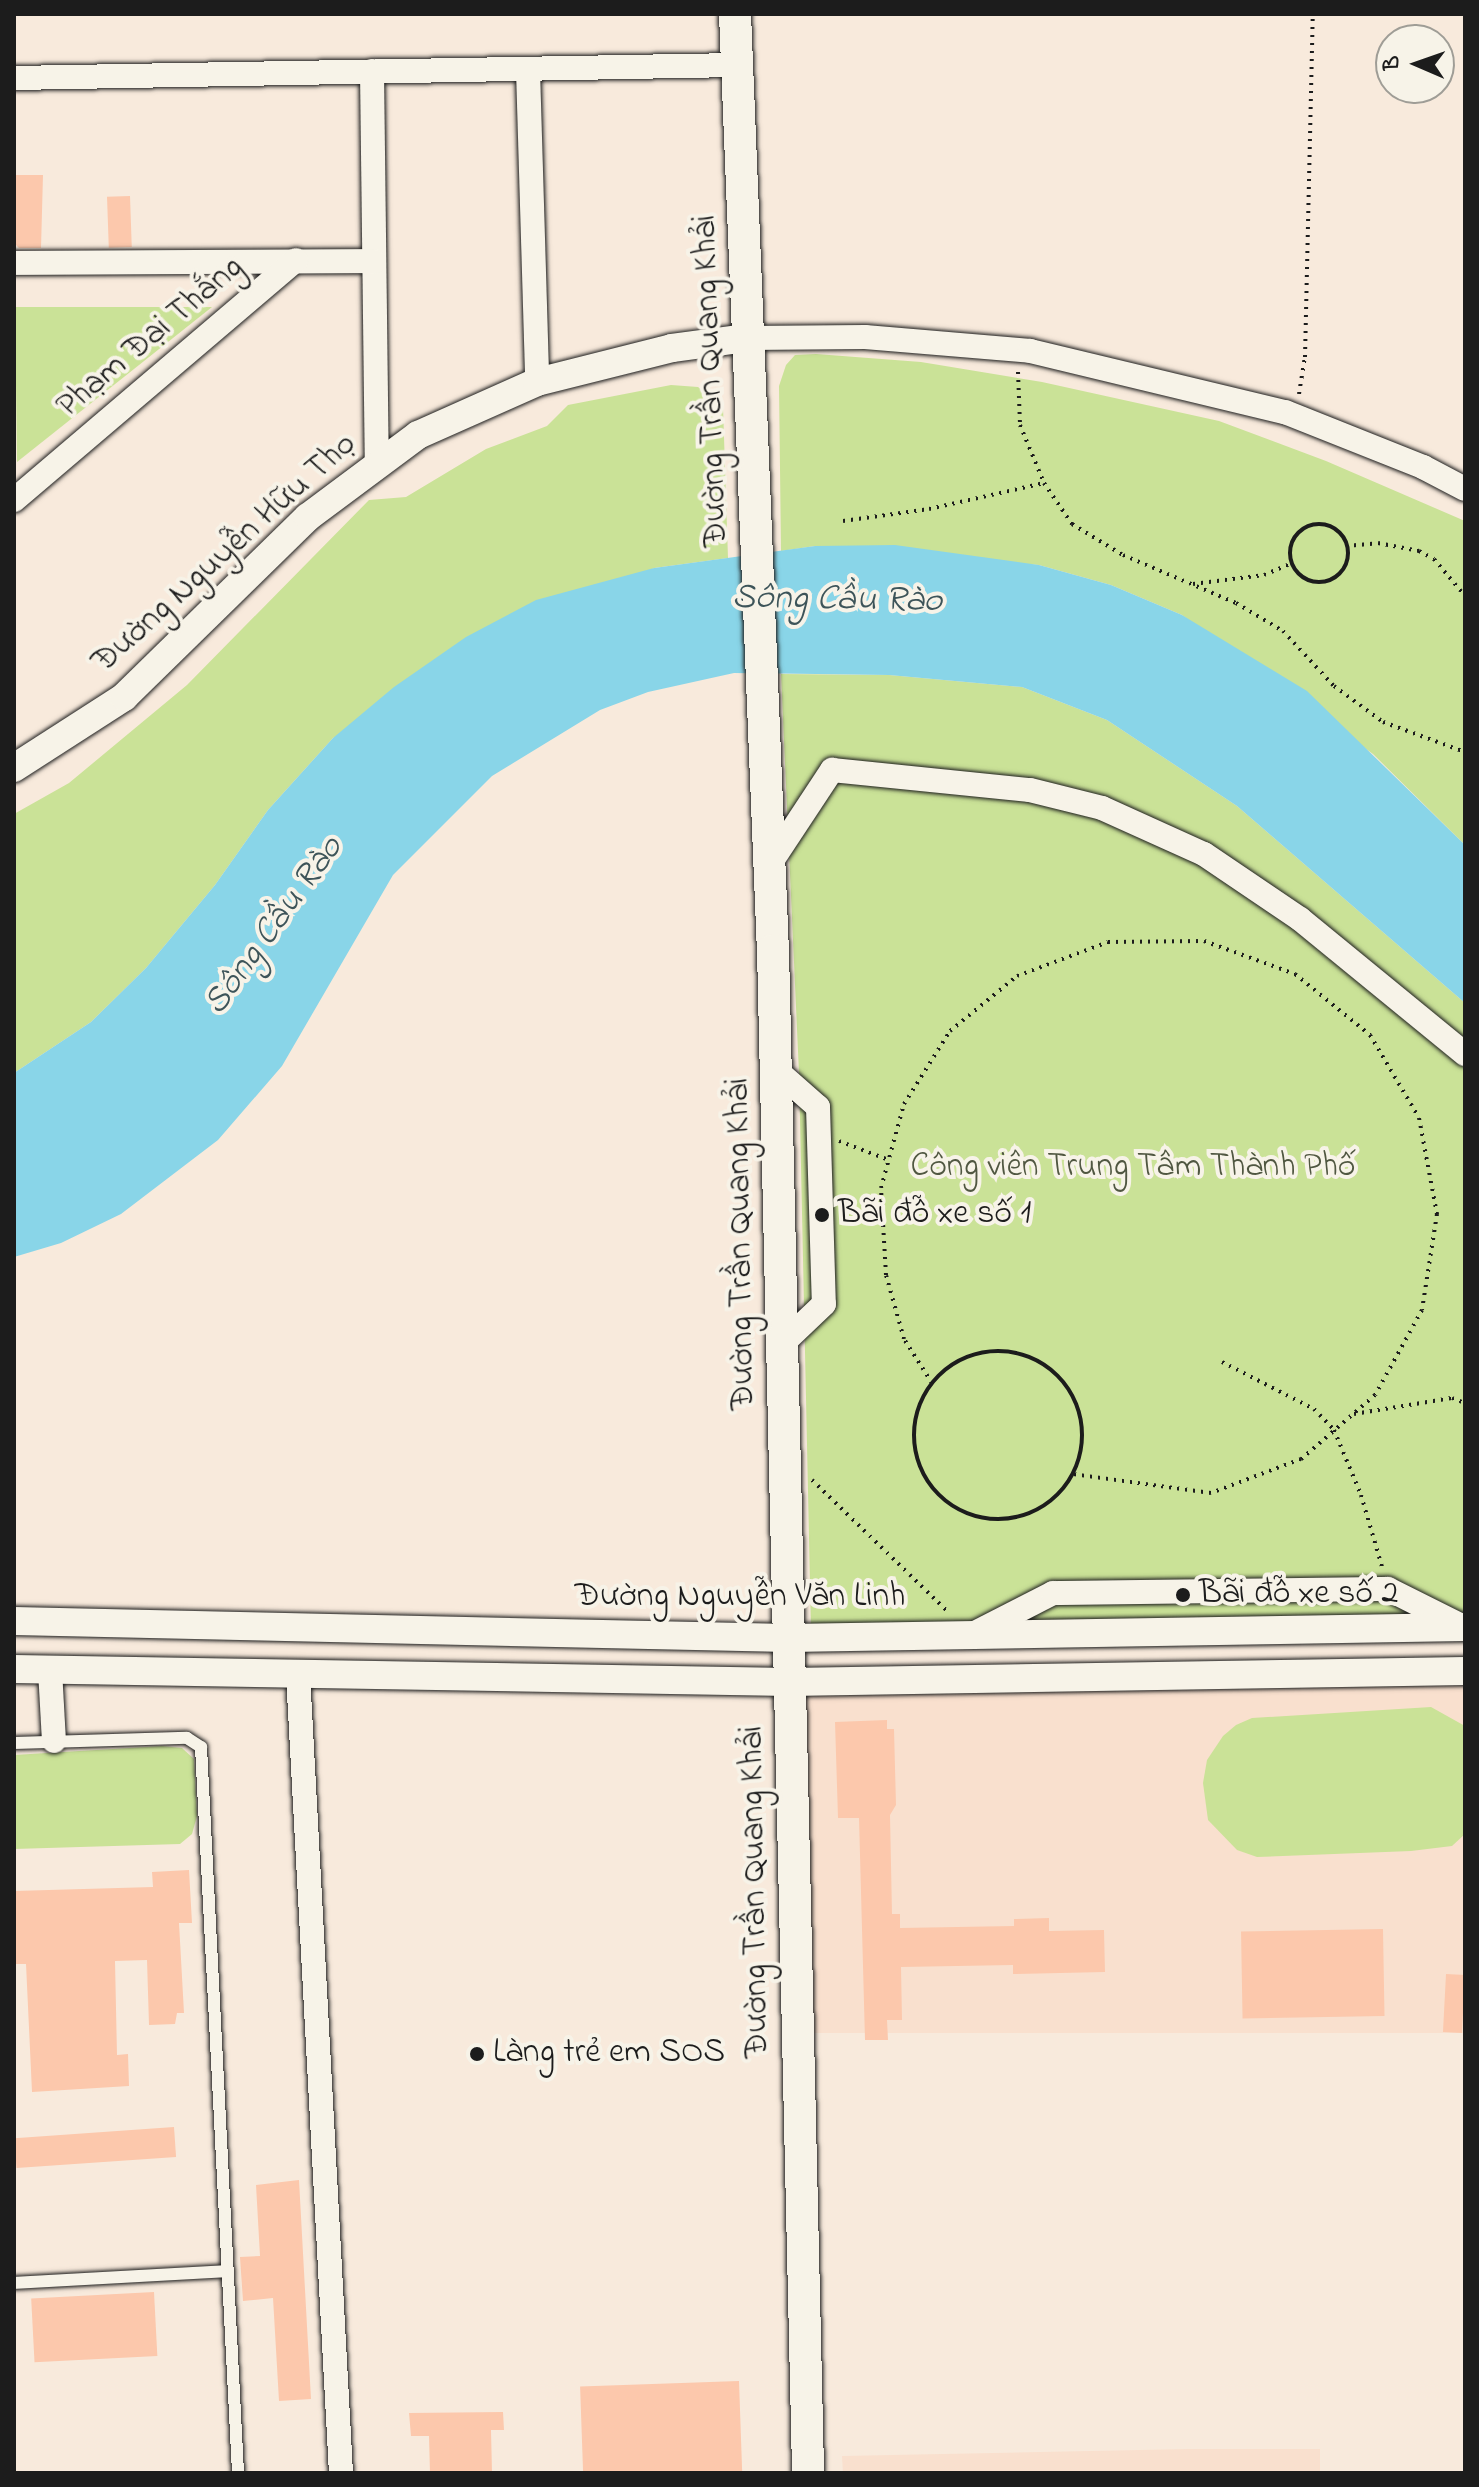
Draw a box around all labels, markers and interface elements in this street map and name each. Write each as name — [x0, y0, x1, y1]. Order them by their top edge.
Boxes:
north arrow — [1375, 24, 1455, 104]
text: B — [1377, 55, 1409, 71]
street label: Đường Trần Quang Khải — [686, 214, 738, 548]
street label: Phạm Đại Thắng — [49, 248, 253, 428]
street label: Đường Nguyễn Hữu Thọ — [85, 425, 365, 683]
water label: Sông Cầu Rào — [731, 577, 943, 623]
water label: Sông Cầu Rào — [195, 828, 353, 1024]
street label: Đường Trần Quang Khải — [719, 1078, 765, 1410]
park label: Công viên Trung Tâm Thành Phố — [910, 1148, 1356, 1188]
place label: Bãi đỗ xe số 1 — [838, 1195, 1031, 1235]
marker: Bãi đỗ xe số 1 — [813, 1206, 831, 1224]
place label: Bãi đỗ xe số 2 — [1199, 1575, 1398, 1615]
street label: Đường Nguyễn Văn Linh — [575, 1578, 905, 1618]
marker: Bãi đỗ xe số 2 — [1174, 1586, 1192, 1604]
street label: Đường Trần Quang Khải — [733, 1726, 779, 2058]
place label: Làng trẻ em SOS — [493, 2034, 725, 2074]
marker: Làng trẻ em SOS — [468, 2045, 486, 2063]

